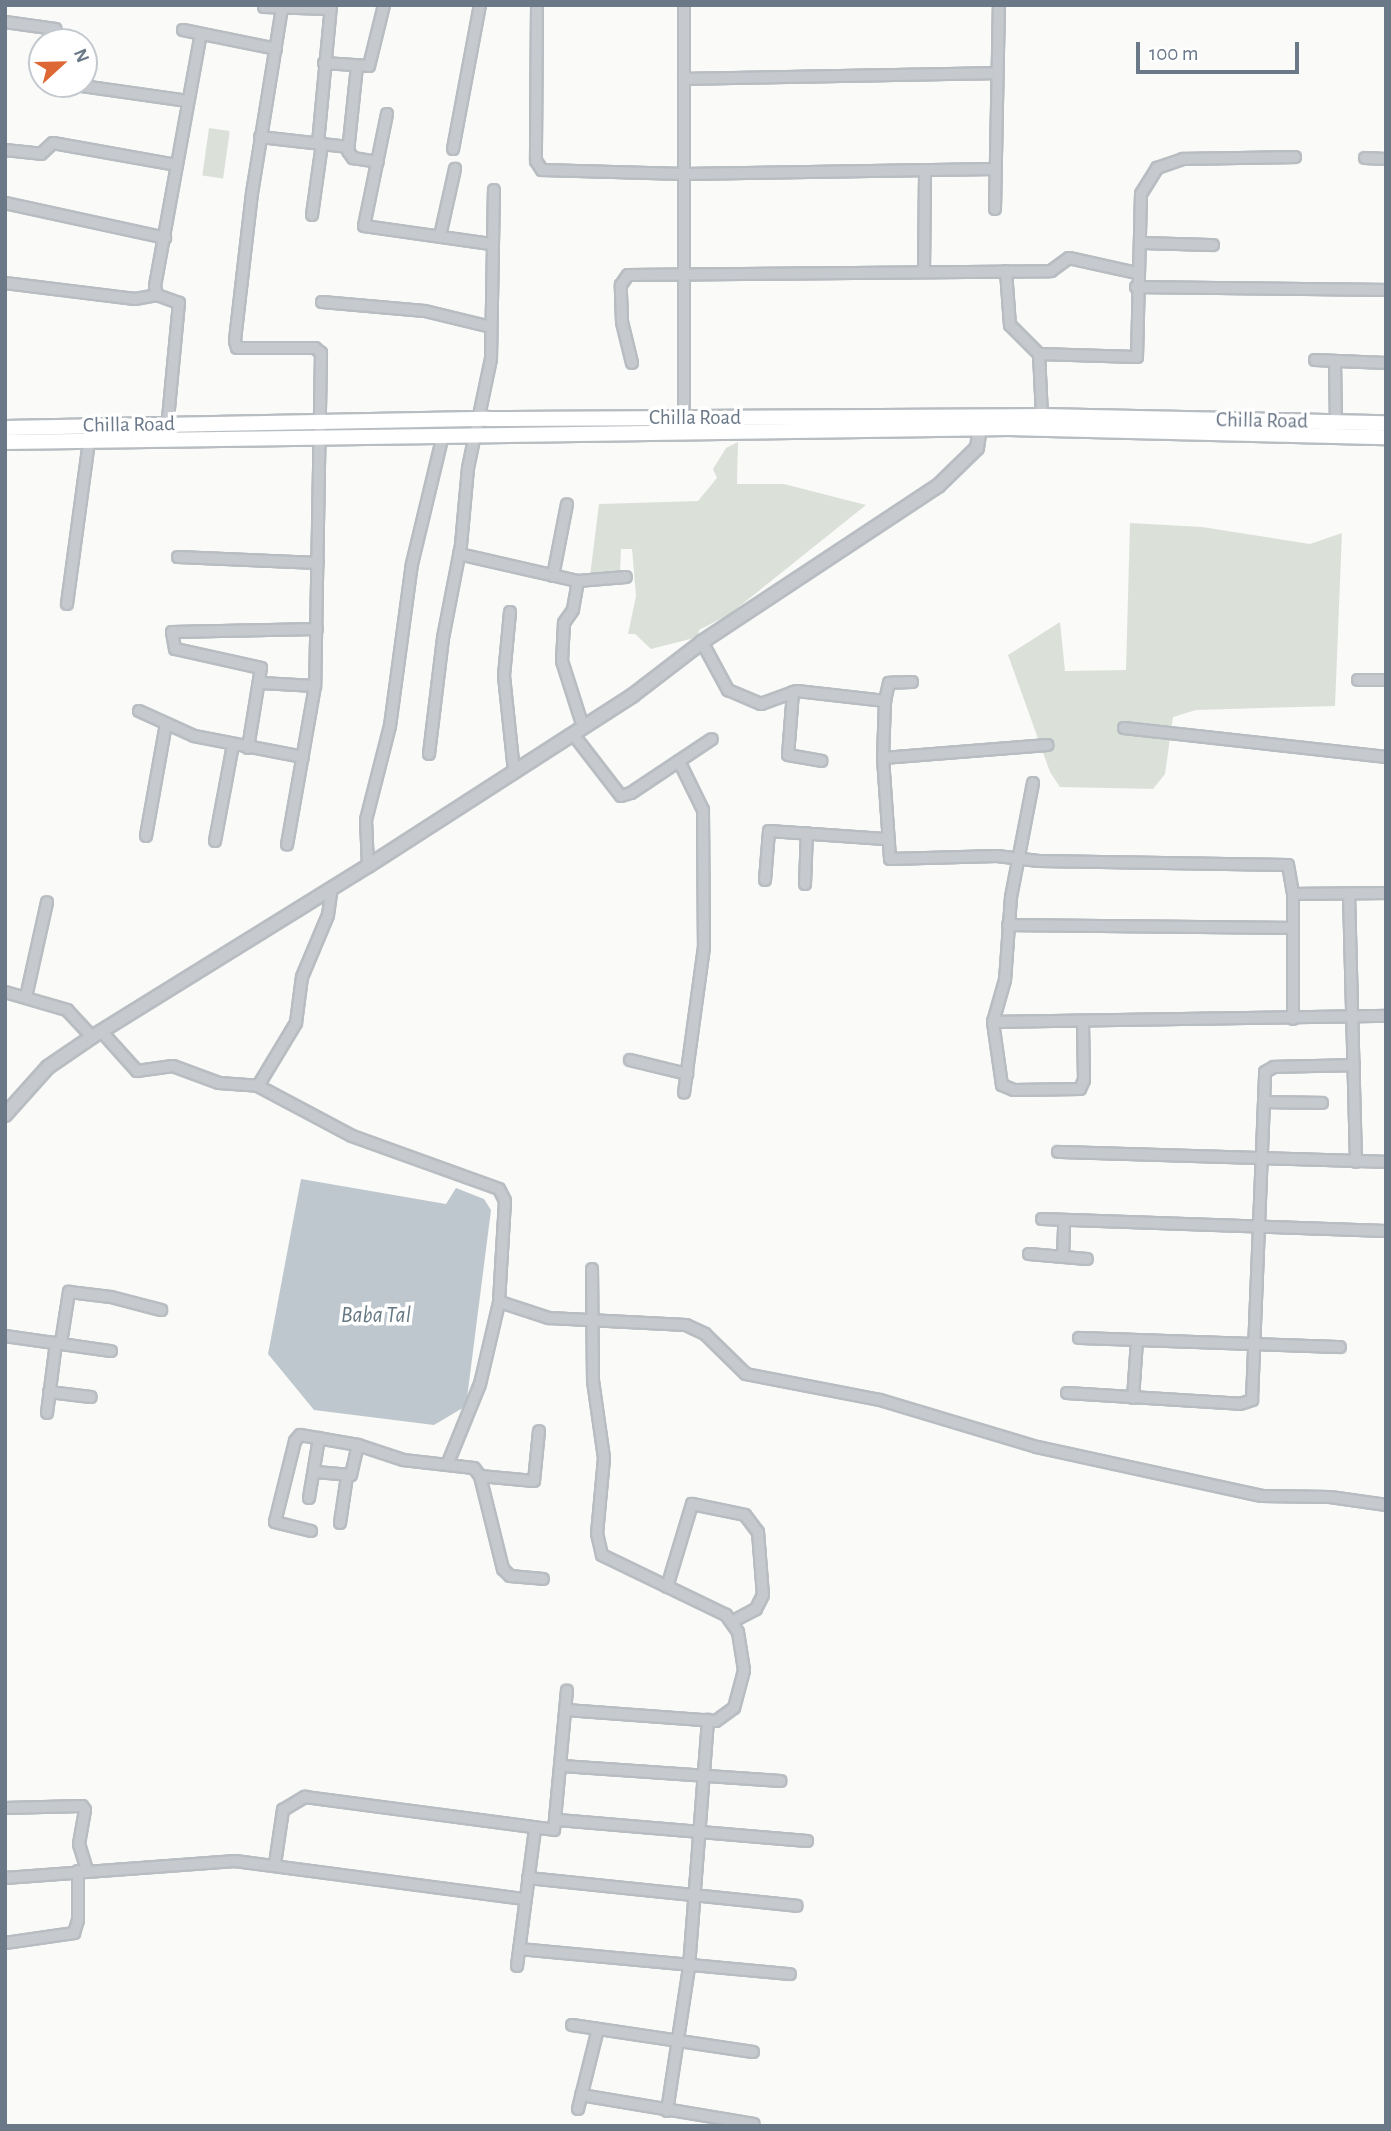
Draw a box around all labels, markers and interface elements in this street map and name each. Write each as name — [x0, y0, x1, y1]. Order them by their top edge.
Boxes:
north arrow — [28, 28, 98, 98]
scale bar — [1139, 28, 1302, 72]
text: 100 m — [1149, 43, 1199, 64]
text: N — [70, 46, 92, 65]
street label: Chilla Road — [649, 405, 741, 431]
street label: Chilla Road — [1216, 408, 1308, 434]
street label: Chilla Road — [83, 412, 175, 438]
water label: Baba Tal — [341, 1302, 411, 1330]

